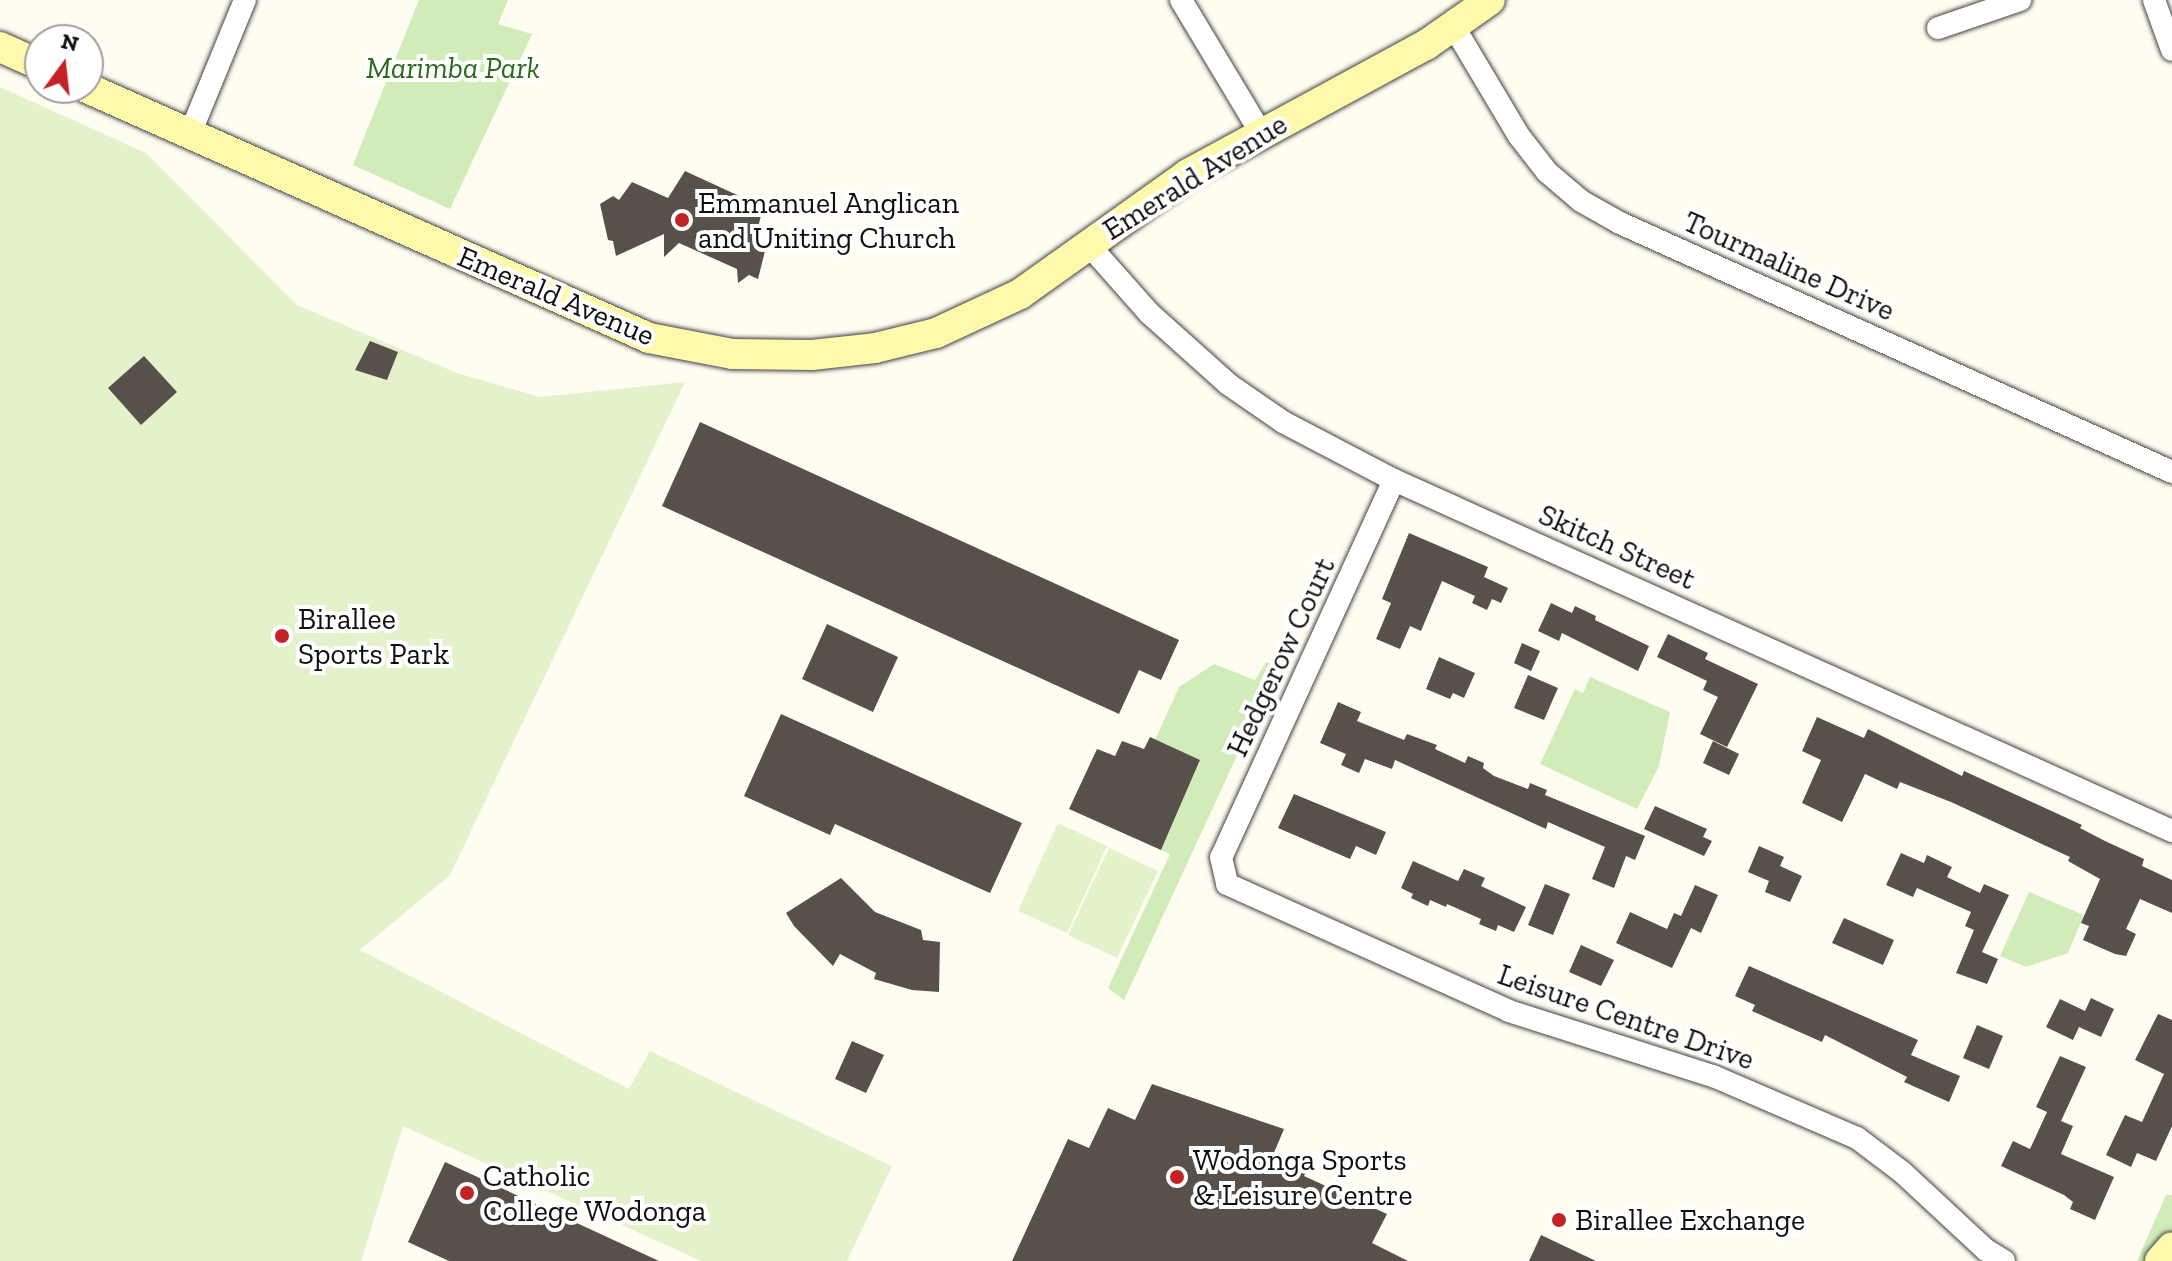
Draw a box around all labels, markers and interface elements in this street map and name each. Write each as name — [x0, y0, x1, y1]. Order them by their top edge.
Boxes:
north arrow — [24, 24, 104, 104]
text: N — [58, 27, 81, 57]
park label: Marimba Park — [366, 50, 540, 86]
street label: Emerald Avenue — [1096, 106, 1294, 248]
place label: Emmanuel Anglican and Uniting Church — [698, 185, 960, 256]
street label: Tourmaline Drive — [1678, 203, 1900, 329]
marker: Emmanuel Anglican and Uniting Church — [673, 211, 691, 229]
street label: Emerald Avenue — [452, 238, 660, 354]
street label: Skitch Street — [1533, 496, 1701, 598]
street label: Hedgerow Court — [1219, 552, 1343, 762]
place label: Birallee Sports Park — [298, 601, 449, 672]
marker: Birallee Sports Park — [273, 627, 291, 645]
street label: Leisure Centre Drive — [1493, 956, 1759, 1078]
place label: Wodonga Sports & Leisure Centre — [1193, 1142, 1413, 1212]
place label: Catholic College Wodonga — [483, 1158, 707, 1228]
marker: Wodonga Sports & Leisure Centre — [1168, 1168, 1186, 1186]
marker: Catholic College Wodonga — [458, 1184, 476, 1202]
place label: Birallee Exchange — [1575, 1202, 1805, 1238]
marker: Birallee Exchange — [1550, 1211, 1568, 1229]

